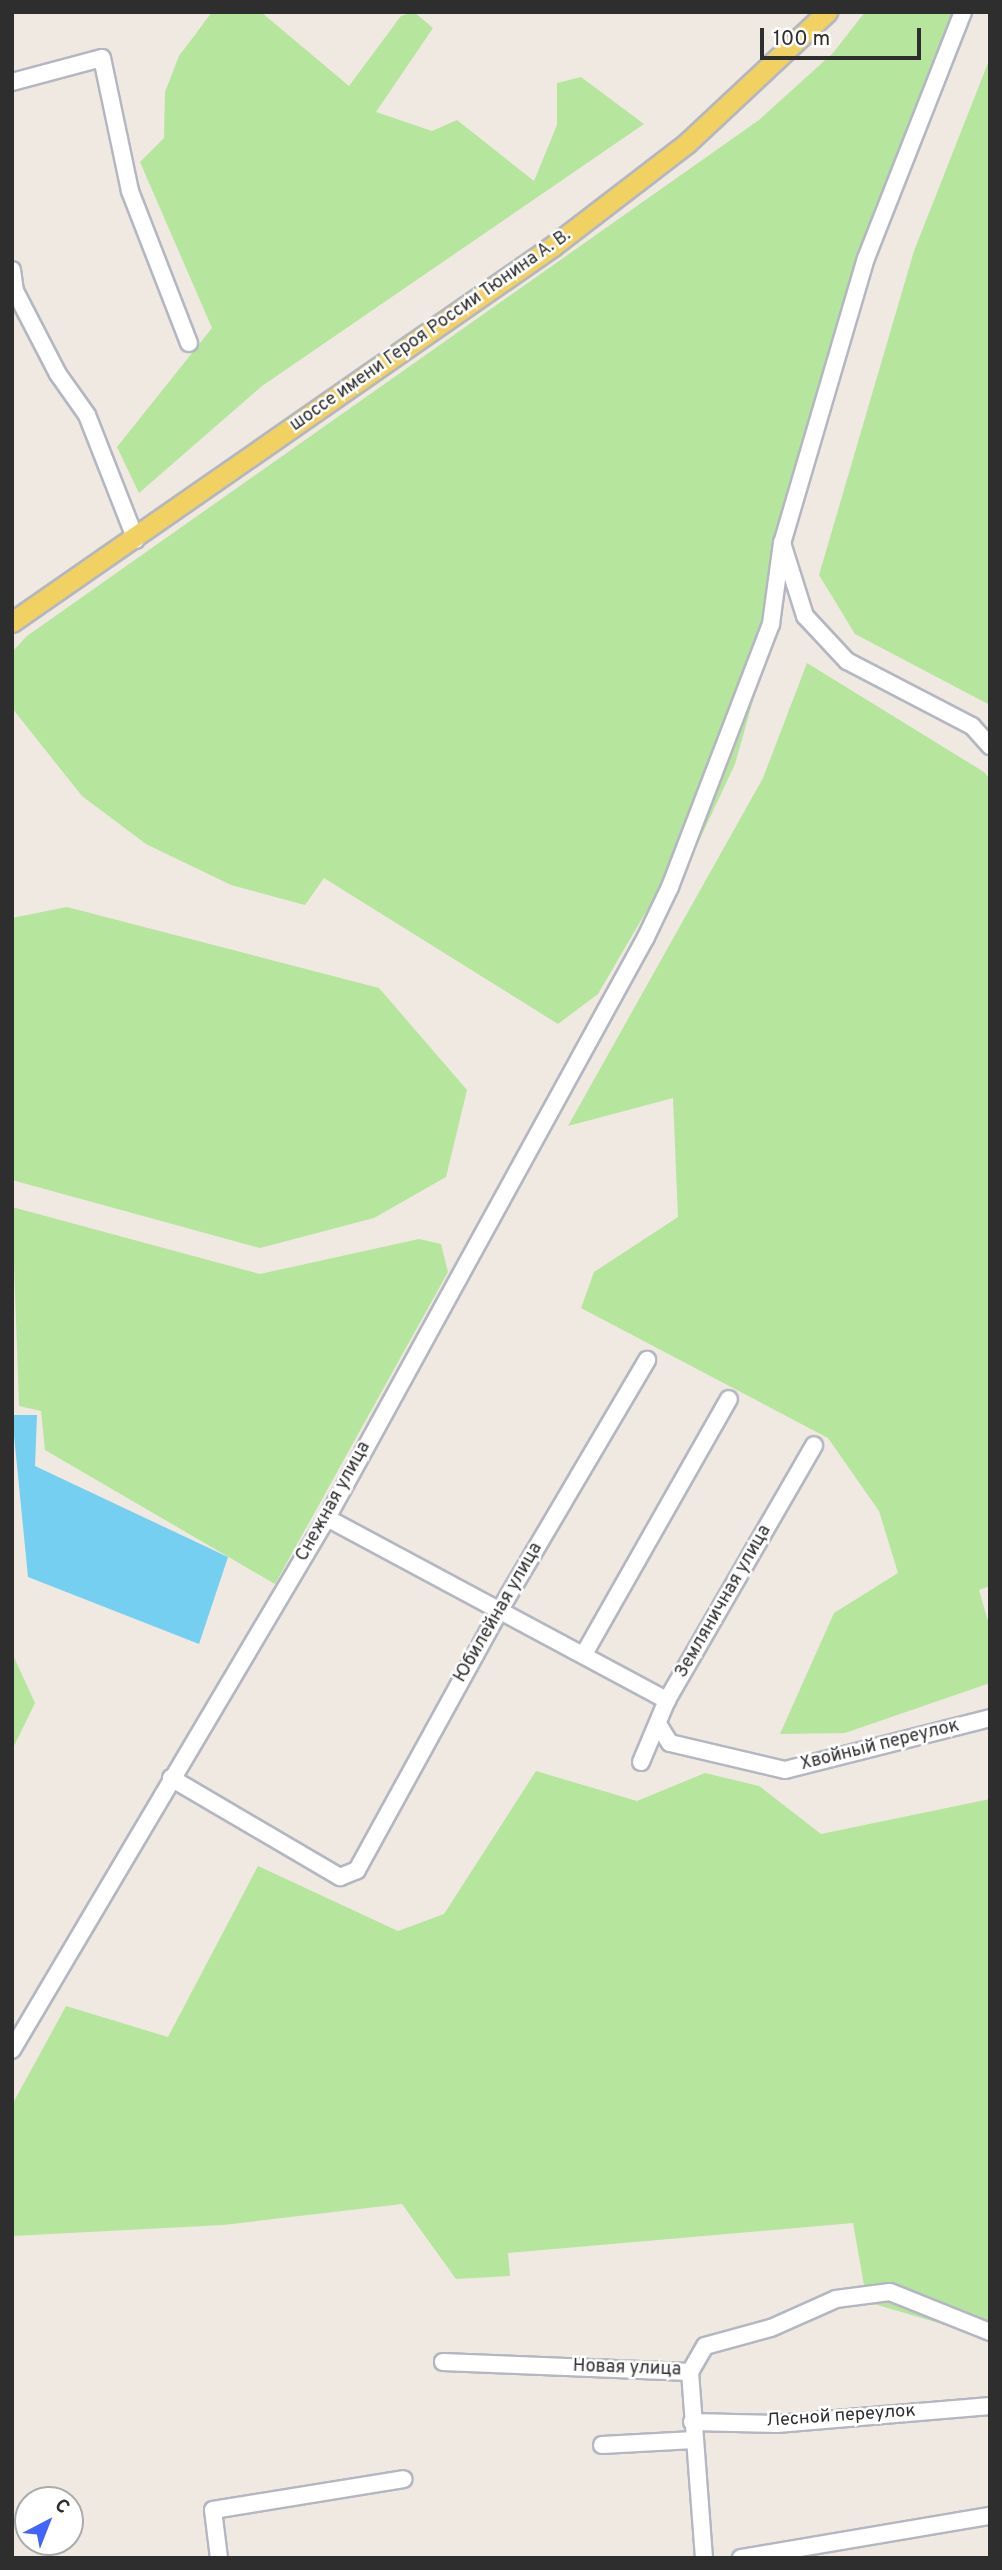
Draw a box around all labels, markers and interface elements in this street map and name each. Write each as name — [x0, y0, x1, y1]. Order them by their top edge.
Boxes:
scale bar — [764, 14, 925, 58]
text: 100 m — [773, 26, 830, 53]
street label: шоссе имени Героя России Тюнина А. В. — [286, 225, 576, 437]
street label: Снежная улица — [292, 1438, 376, 1566]
street label: Земляничная улица — [671, 1522, 777, 1682]
street label: Юбилейная улица — [450, 1539, 548, 1687]
street label: Хвойный переулок — [798, 1716, 962, 1776]
street label: Новая улица — [572, 2356, 682, 2382]
street label: Лесной переулок — [766, 2401, 916, 2433]
north arrow — [14, 2486, 84, 2556]
text: С — [49, 2494, 74, 2520]

